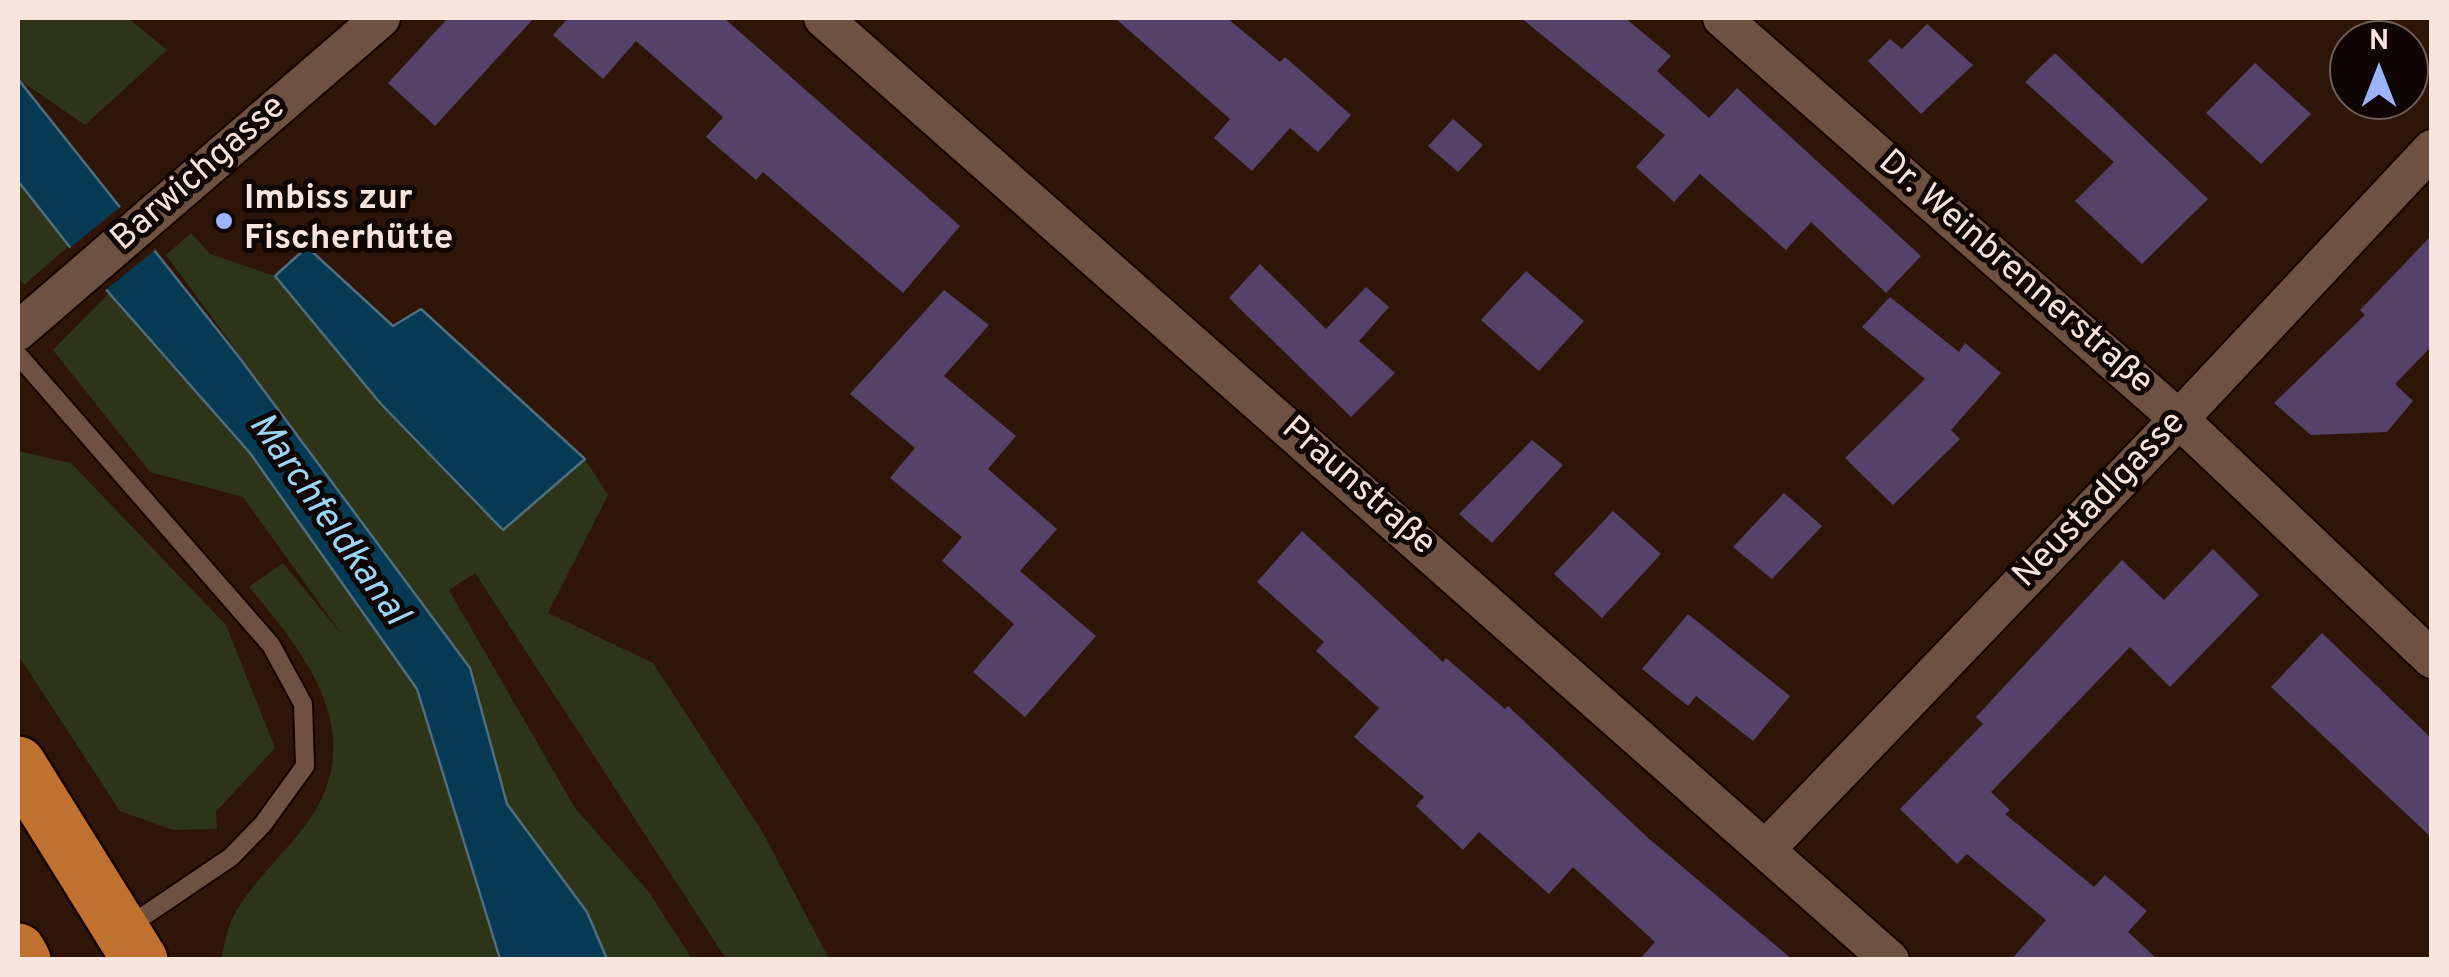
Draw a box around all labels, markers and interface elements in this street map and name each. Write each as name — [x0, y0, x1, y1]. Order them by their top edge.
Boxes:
north arrow — [2329, 20, 2429, 120]
text: N — [2369, 24, 2389, 60]
street label: Barwichgasse — [104, 88, 296, 262]
street label: Dr. Weinbrennerstraße — [1868, 143, 2160, 405]
place label: Imbiss zur Fischerhütte — [244, 180, 453, 262]
marker: Imbiss zur Fischerhütte — [213, 210, 235, 232]
street label: Neustadlgasse — [2006, 404, 2196, 598]
water label: Marchfeldkanal — [236, 406, 416, 636]
street label: Praunstraße — [1271, 410, 1443, 566]

